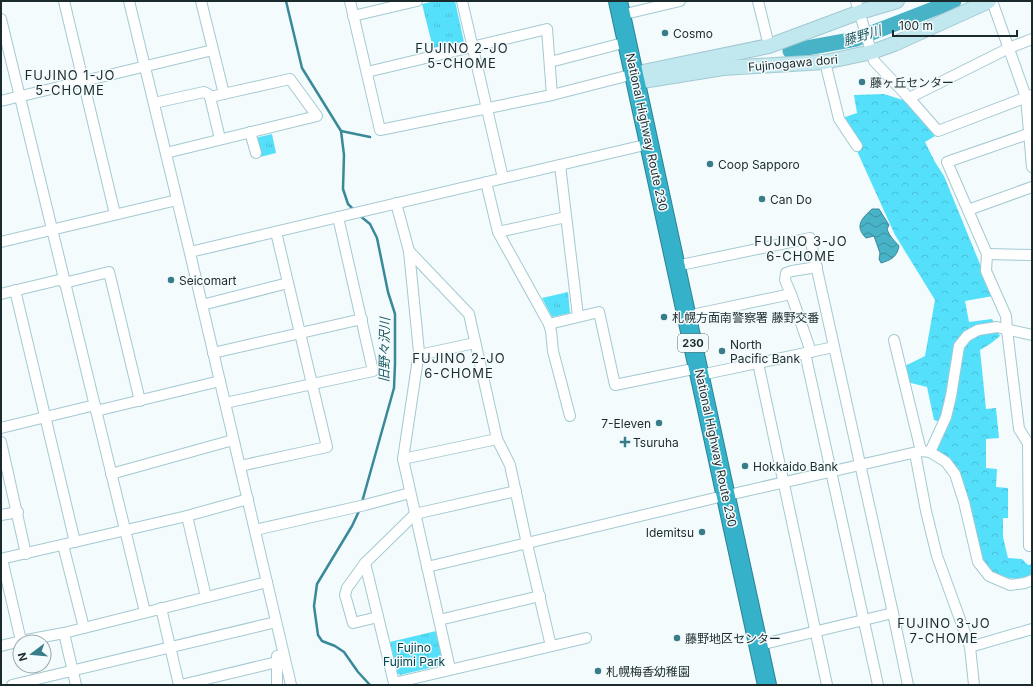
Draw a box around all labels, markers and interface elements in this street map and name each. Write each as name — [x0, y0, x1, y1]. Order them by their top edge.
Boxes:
scale bar — [893, 12, 1017, 38]
text: 100 m — [899, 18, 933, 33]
water label: 藤野川 — [841, 21, 885, 48]
place label: Cosmo — [673, 26, 713, 41]
marker: Cosmo — [660, 28, 670, 38]
district label: FUJINO 2-JO 5-CHOME — [415, 40, 509, 71]
street label: National Highway Route 230 — [623, 52, 671, 212]
street label: Fujinogawa dori — [747, 52, 839, 74]
district label: FUJINO 1-JO 5-CHOME — [25, 67, 115, 98]
place label: 藤ヶ丘センター — [870, 75, 954, 90]
marker: 藤ヶ丘センター — [857, 77, 867, 87]
place label: Coop Sapporo — [718, 157, 800, 172]
marker: Coop Sapporo — [705, 159, 715, 169]
place label: Can Do — [770, 192, 812, 207]
marker: Can Do — [757, 194, 767, 204]
district label: FUJINO 3-JO 6-CHOME — [754, 233, 848, 264]
place label: Seicomart — [179, 273, 237, 288]
marker: Seicomart — [166, 275, 176, 285]
place label: 札幌方面南警察署 藤野交番 — [672, 310, 819, 325]
marker: 札幌方面南警察署 藤野交番 — [659, 312, 669, 322]
water label: 旧野々沢川 — [375, 315, 393, 383]
road number: 230 — [678, 334, 708, 352]
place label: North Pacific Bank — [730, 337, 800, 366]
marker: North Pacific Bank — [717, 346, 727, 356]
district label: FUJINO 2-JO 6-CHOME — [412, 350, 506, 381]
street label: National Highway Route 230 — [692, 368, 740, 528]
place label: 7-Eleven — [601, 416, 651, 431]
marker: 7-Eleven — [654, 418, 664, 428]
place label: Tsuruha — [633, 435, 679, 450]
marker: Tsuruha — [620, 437, 630, 447]
place label: Hokkaido Bank — [753, 459, 839, 474]
marker: Hokkaido Bank — [740, 461, 750, 471]
place label: Idemitsu — [646, 525, 694, 540]
marker: Idemitsu — [697, 527, 707, 537]
district label: FUJINO 3-JO 7-CHOME — [897, 615, 991, 646]
place label: 藤野地区センター — [685, 631, 781, 646]
marker: 藤野地区センター — [672, 633, 682, 643]
north arrow — [12, 634, 52, 674]
park label: Fujino Fujimi Park — [383, 640, 445, 669]
text: N — [15, 651, 30, 663]
place label: 札幌梅香幼稚園 — [606, 664, 690, 679]
marker: 札幌梅香幼稚園 — [593, 666, 603, 676]

